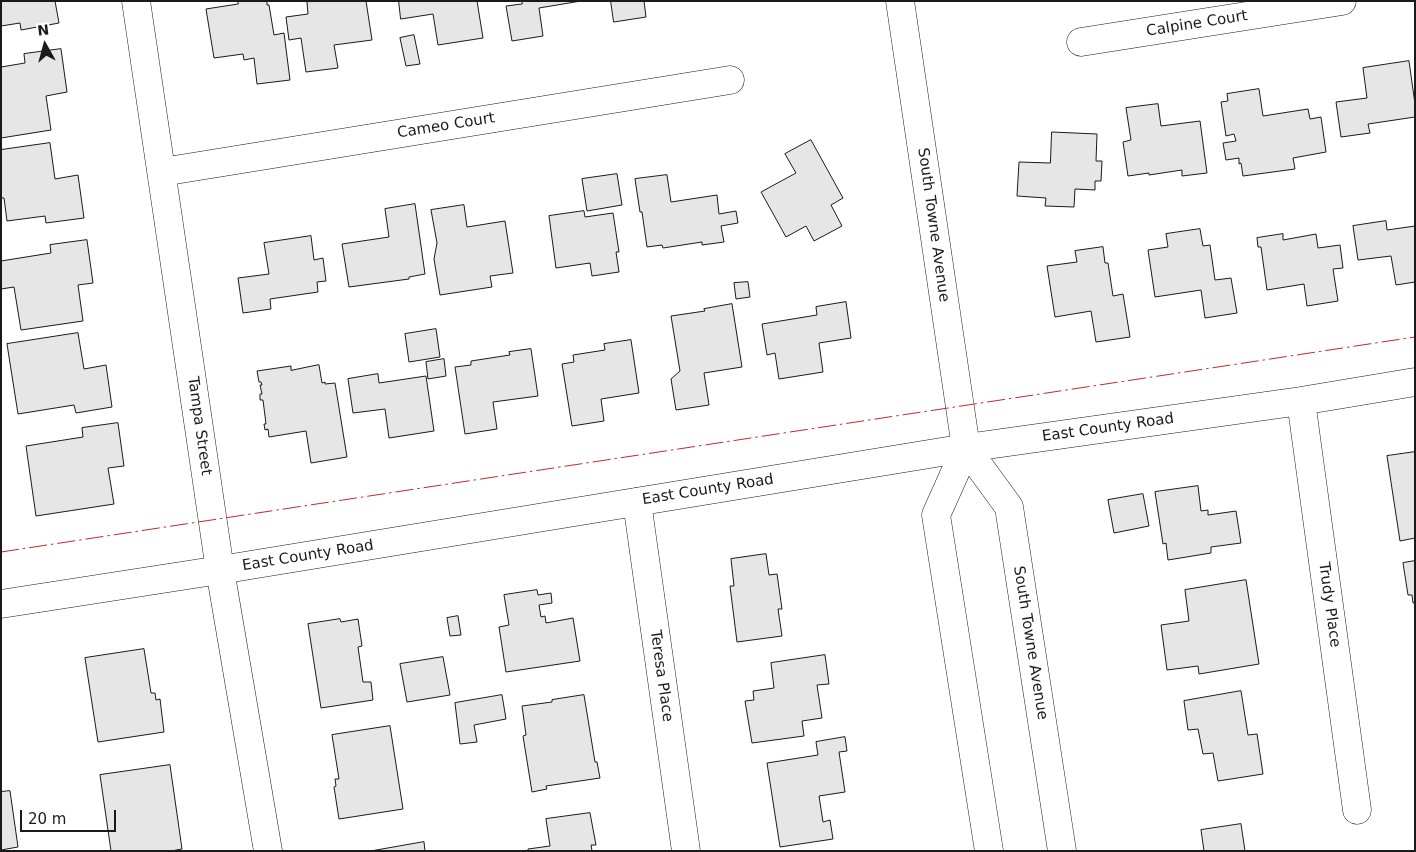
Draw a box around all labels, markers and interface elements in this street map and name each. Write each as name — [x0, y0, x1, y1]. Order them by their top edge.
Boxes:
street label: Calpine Court — [1145, 7, 1249, 41]
north arrow — [20, 20, 70, 70]
text: N — [36, 21, 50, 39]
street label: Cameo Court — [396, 109, 496, 143]
street label: South Towne Avenue — [913, 147, 953, 303]
street label: Tampa Street — [183, 375, 215, 477]
street label: East County Road — [1041, 410, 1175, 446]
street label: East County Road — [641, 471, 775, 509]
street label: East County Road — [241, 537, 375, 575]
street label: Trudy Place — [1314, 561, 1344, 649]
street label: South Towne Avenue — [1009, 565, 1051, 721]
street label: Teresa Place — [646, 629, 676, 723]
scale bar — [22, 800, 119, 832]
text: 20 m — [28, 810, 66, 828]

